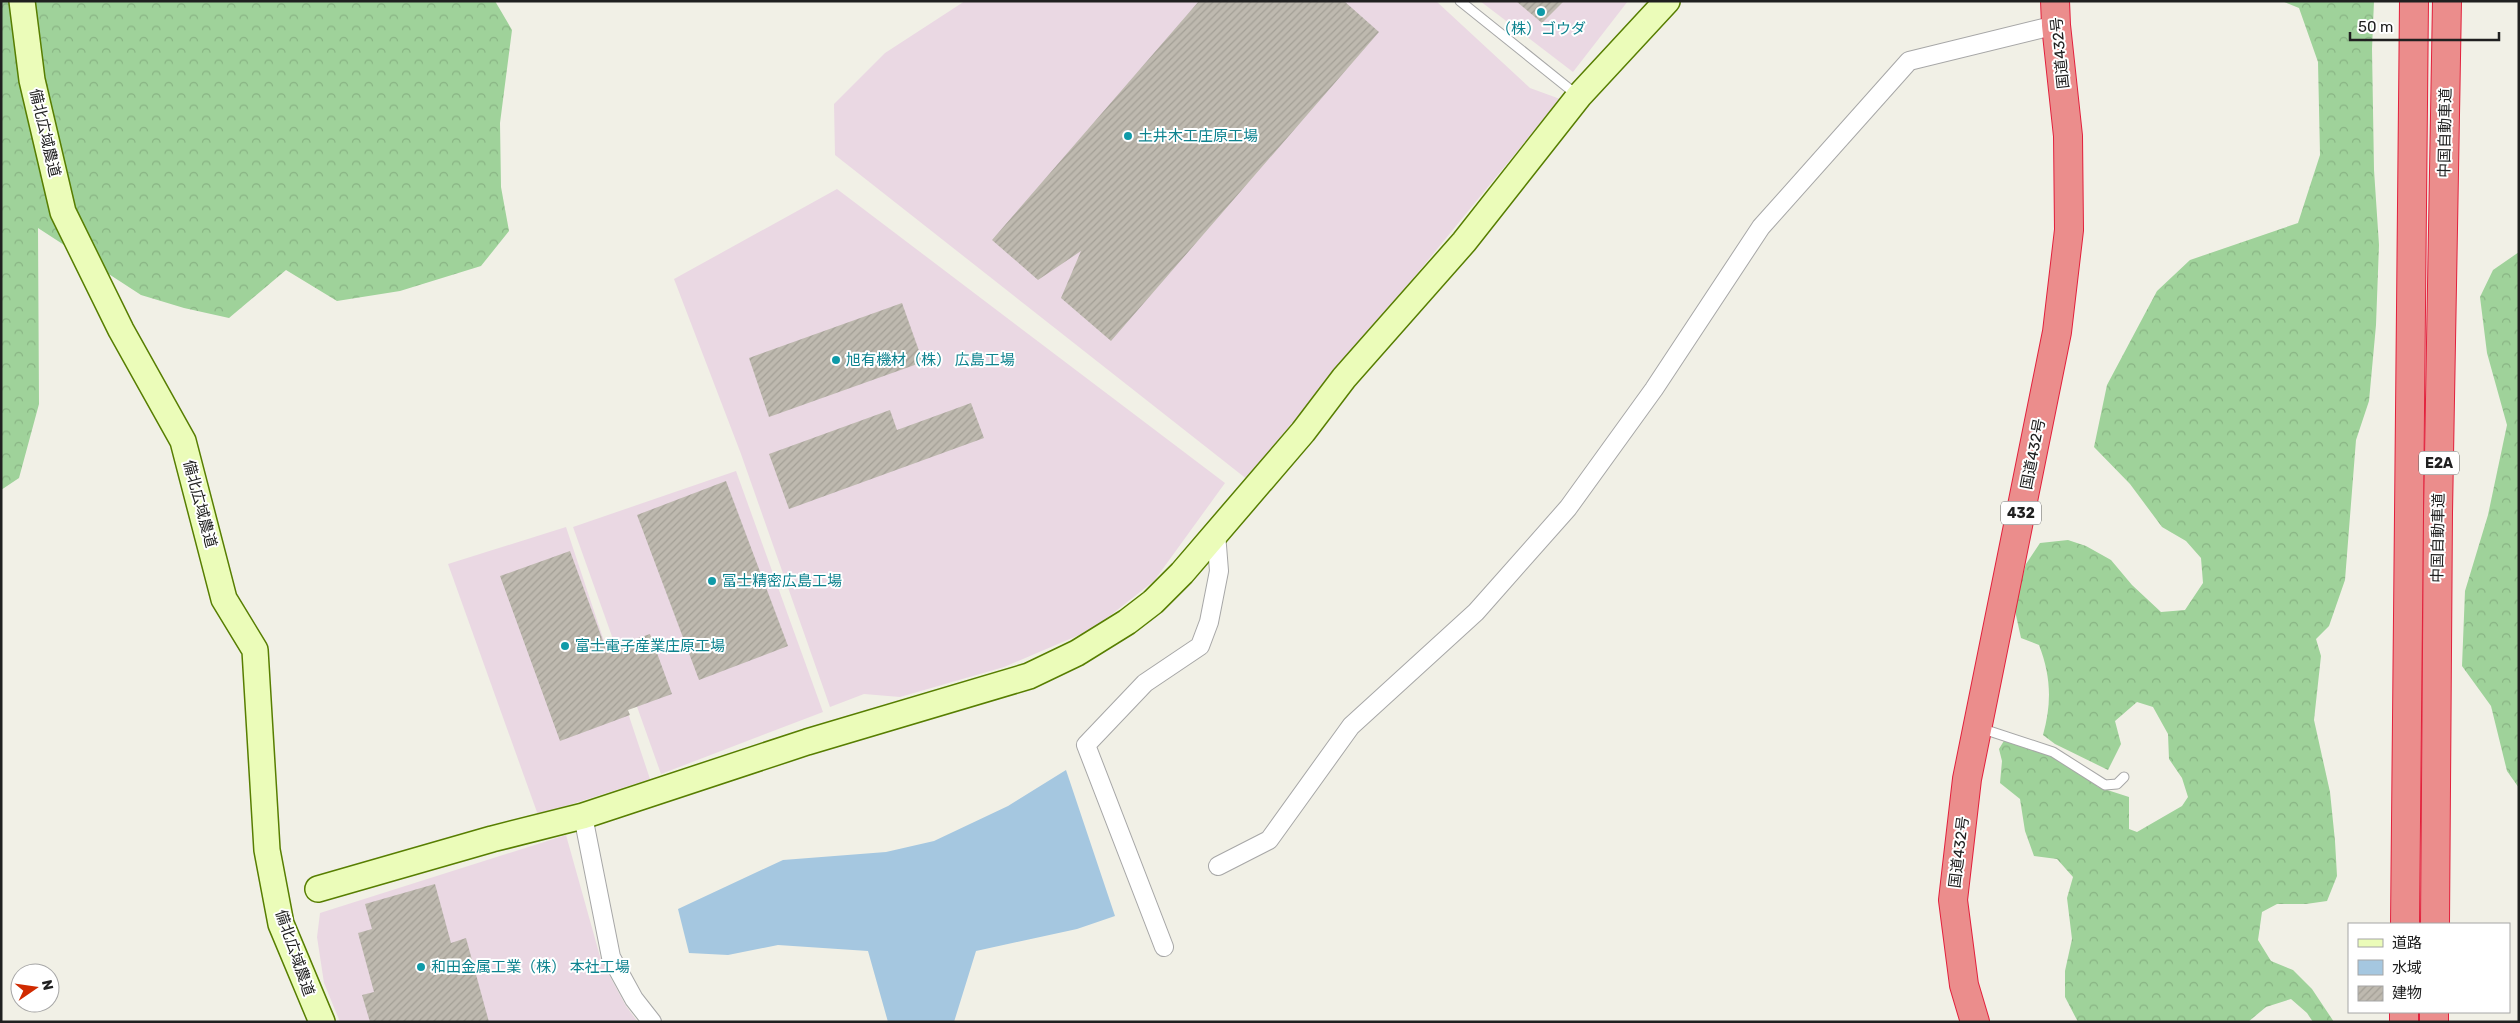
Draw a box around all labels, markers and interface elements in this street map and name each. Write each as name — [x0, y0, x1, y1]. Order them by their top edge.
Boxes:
marker: （株）ゴウダ — [1535, 6, 1547, 18]
scale bar — [2350, 10, 2499, 42]
street label: 国道432号 — [2047, 16, 2073, 90]
text: 50 m — [2358, 18, 2393, 36]
place label: （株）ゴウダ — [1496, 20, 1586, 38]
street label: 備北広域農道 — [26, 87, 64, 179]
street label: 中国自動車道 — [2435, 88, 2455, 178]
place label: 土井木工庄原工場 — [1138, 127, 1258, 145]
marker: 土井木工庄原工場 — [1122, 130, 1134, 142]
place label: 旭有機材（株） 広島工場 — [846, 351, 1015, 369]
marker: 旭有機材（株） 広島工場 — [830, 354, 842, 366]
street label: 国道432号 — [2017, 417, 2049, 491]
road number: E2A — [2419, 452, 2459, 474]
street label: 備北広域農道 — [180, 458, 220, 550]
street label: 中国自動車道 — [2428, 493, 2448, 583]
road number: 432 — [2001, 502, 2041, 524]
place label: 冨士精密広島工場 — [722, 572, 842, 590]
marker: 冨士精密広島工場 — [706, 575, 718, 587]
place label: 富士電子産業庄原工場 — [575, 637, 725, 655]
marker: 富士電子産業庄原工場 — [559, 640, 571, 652]
street label: 国道432号 — [1946, 815, 1972, 889]
street label: 備北広域農道 — [272, 908, 318, 998]
legend — [2348, 923, 2510, 1013]
text: 道路 — [2392, 934, 2422, 952]
place label: 和田金属工業（株） 本社工場 — [431, 958, 630, 976]
text: 水域 — [2392, 959, 2422, 977]
marker: 和田金属工業（株） 本社工場 — [415, 961, 427, 973]
north arrow — [10, 963, 60, 1013]
text: N — [38, 978, 57, 992]
text: 建物 — [2392, 984, 2422, 1002]

